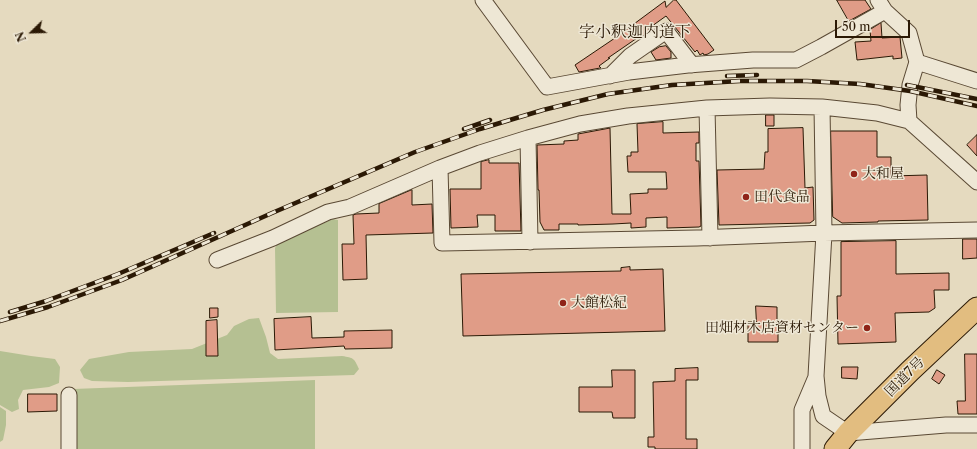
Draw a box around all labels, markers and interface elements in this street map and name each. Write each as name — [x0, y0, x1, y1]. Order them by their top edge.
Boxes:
north arrow — [12, 12, 52, 52]
scale bar — [837, 12, 912, 38]
text: 50 m — [842, 19, 871, 34]
district label: 字小釈迦内道下 — [579, 22, 691, 42]
text: N — [13, 30, 29, 44]
place label: 大和屋 — [862, 166, 904, 182]
marker: 大和屋 — [849, 169, 859, 179]
place label: 田代食品 — [754, 189, 810, 205]
marker: 田代食品 — [741, 192, 751, 202]
place label: 大館松紀 — [571, 295, 627, 311]
marker: 大館松紀 — [558, 298, 568, 308]
place label: 田畑材木店資材センター — [705, 320, 859, 336]
marker: 田畑材木店資材センター — [862, 323, 872, 333]
street label: 国道7号 — [882, 354, 928, 400]

